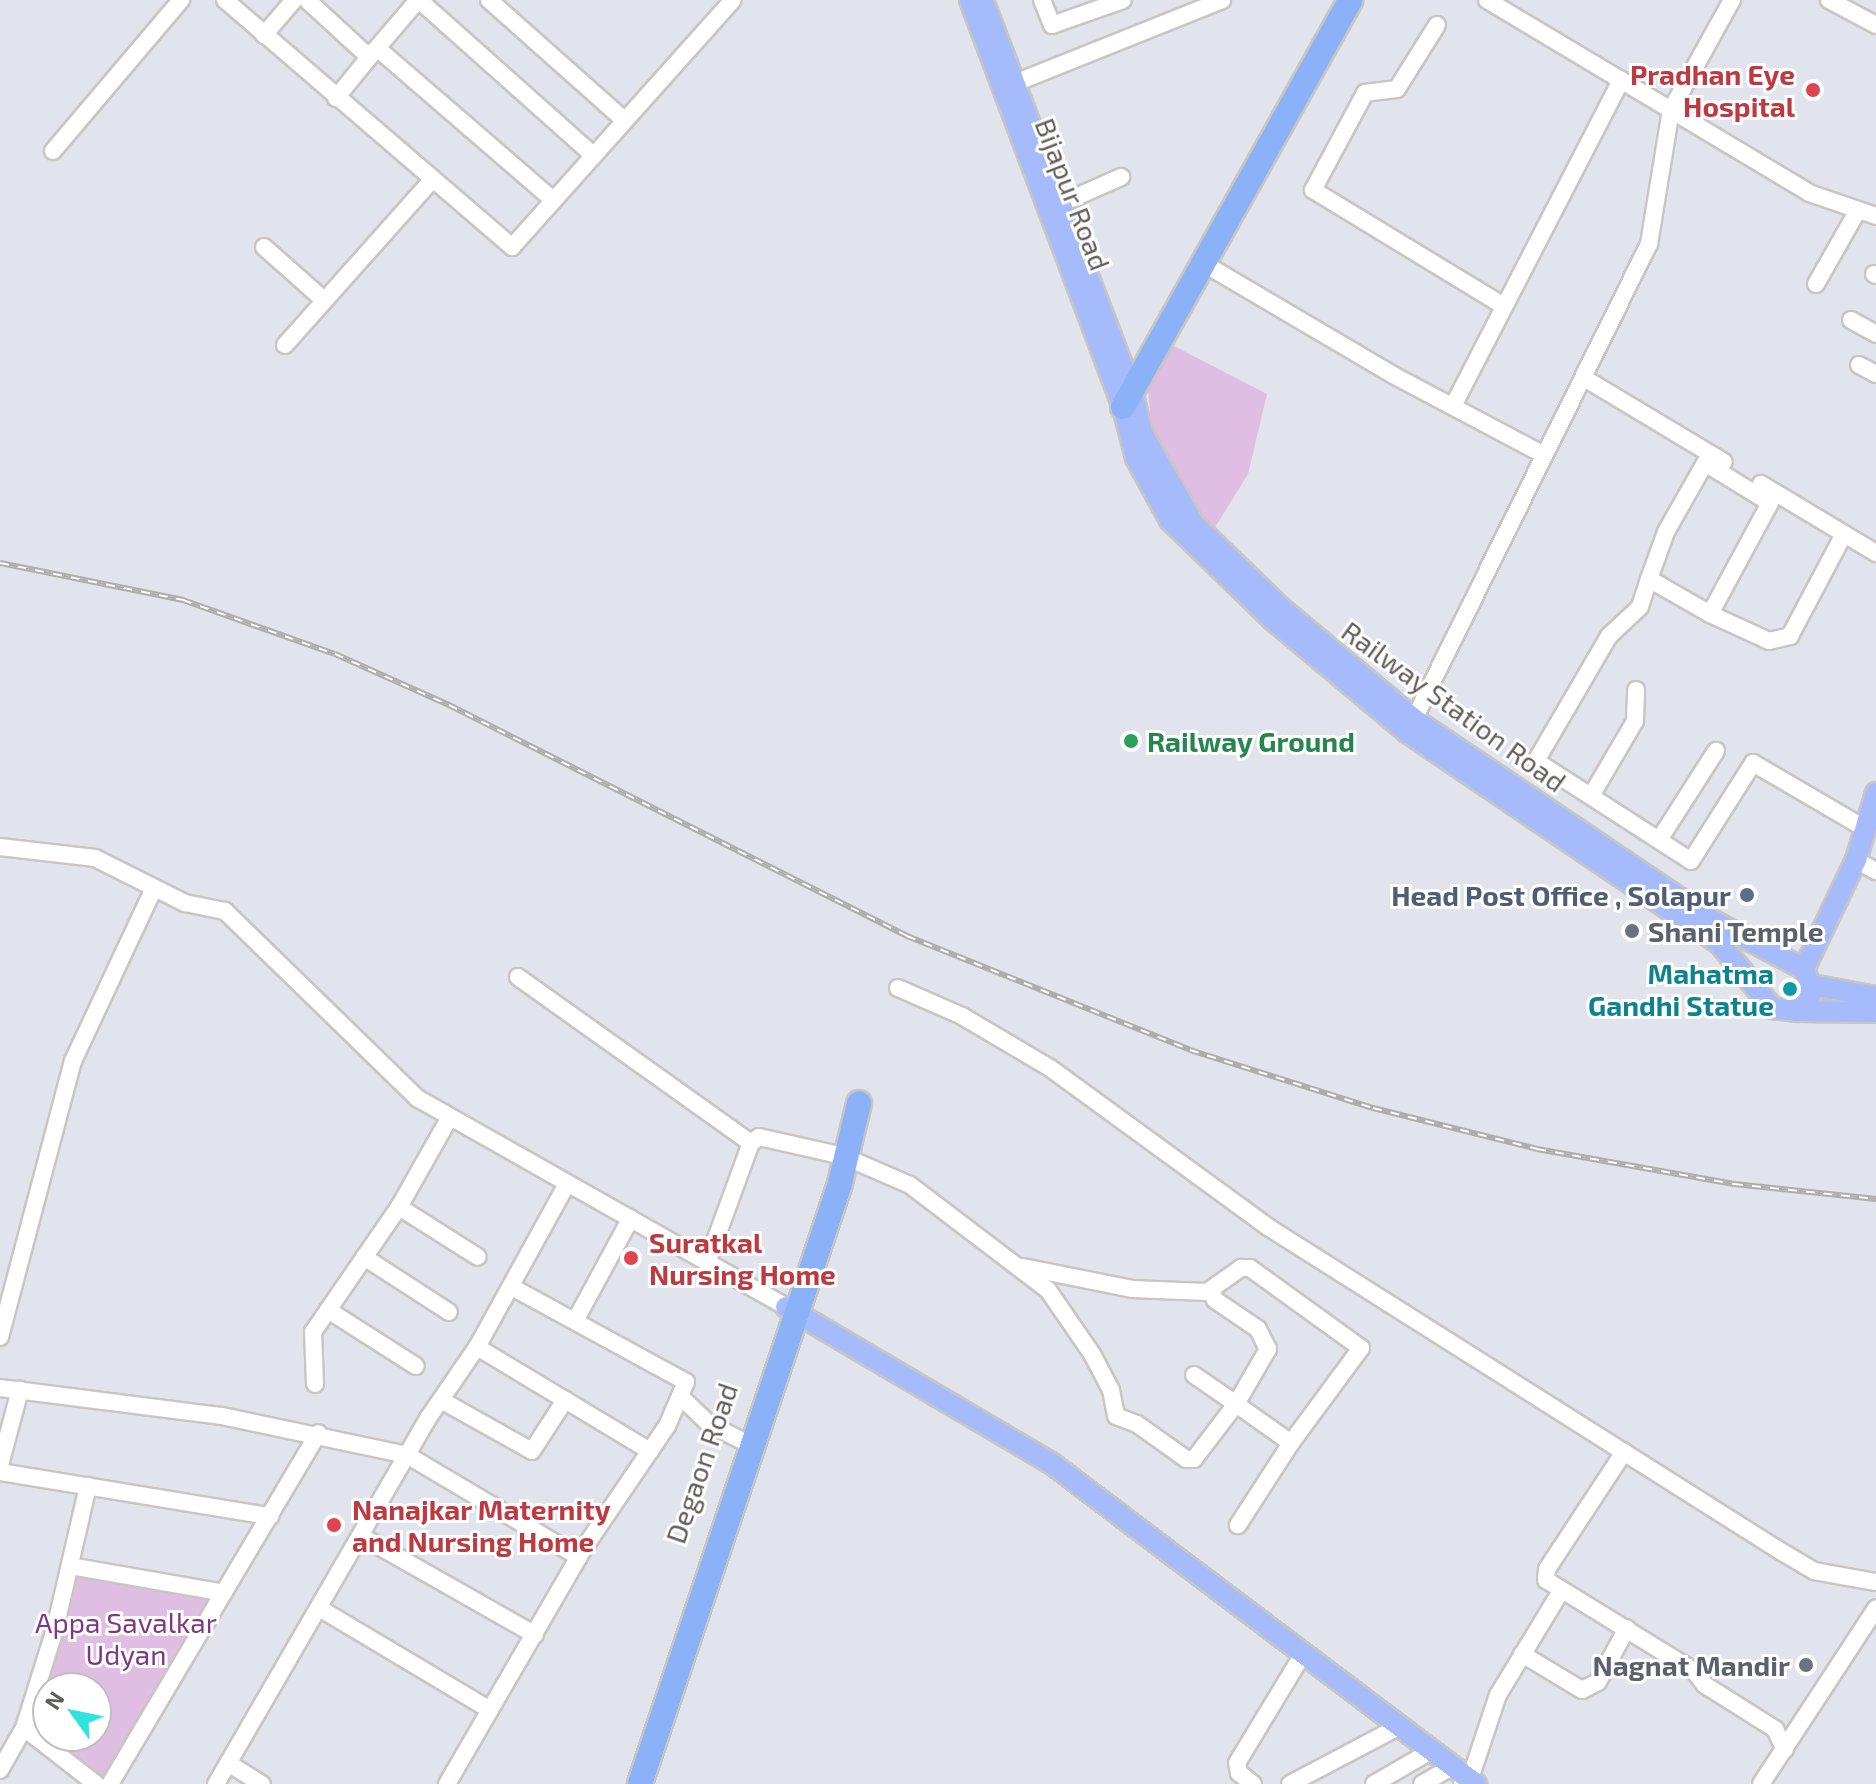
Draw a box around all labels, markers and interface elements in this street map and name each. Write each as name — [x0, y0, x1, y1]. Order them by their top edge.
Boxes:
place label: Pradhan Eye Hospital — [1630, 57, 1795, 123]
marker: Pradhan Eye Hospital — [1802, 79, 1824, 101]
street label: Bijapur Road — [1028, 113, 1118, 275]
street label: Railway Station Road — [1335, 613, 1573, 799]
place label: Railway Ground — [1147, 724, 1355, 758]
marker: Railway Ground — [1122, 732, 1140, 750]
place label: Head Post Office , Solapur — [1391, 878, 1731, 912]
marker: Head Post Office , Solapur — [1738, 886, 1756, 904]
place label: Shani Temple — [1648, 914, 1824, 948]
marker: Shani Temple — [1623, 922, 1641, 940]
place label: Mahatma Gandhi Statue — [1588, 956, 1774, 1022]
marker: Mahatma Gandhi Statue — [1781, 980, 1799, 998]
place label: Suratkal Nursing Home — [649, 1225, 836, 1291]
marker: Suratkal Nursing Home — [620, 1247, 642, 1269]
street label: Degaon Road — [658, 1378, 744, 1548]
place label: Nanajkar Maternity and Nursing Home — [352, 1492, 611, 1558]
marker: Nanajkar Maternity and Nursing Home — [323, 1514, 345, 1536]
park label: Appa Savalkar Udyan — [35, 1605, 217, 1671]
place label: Nagnat Mandir — [1592, 1648, 1790, 1682]
marker: Nagnat Mandir — [1797, 1656, 1815, 1674]
north arrow — [32, 1672, 112, 1752]
text: N — [38, 1686, 69, 1714]

